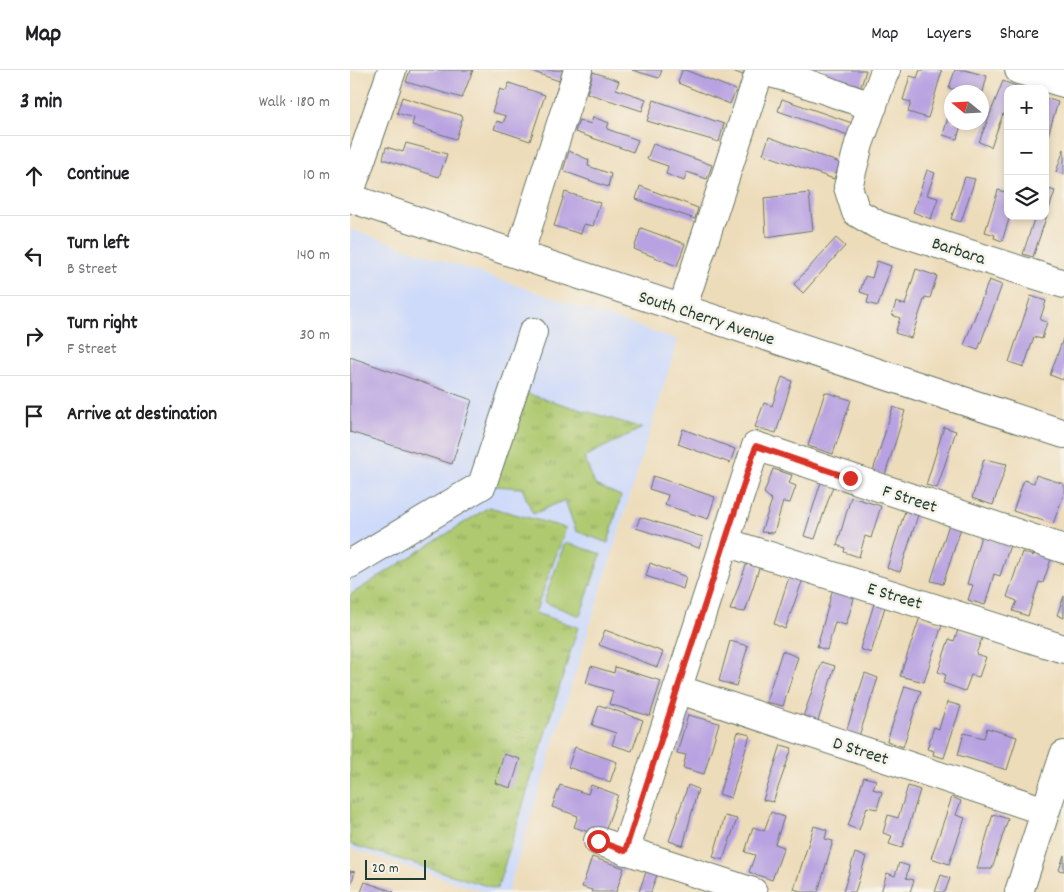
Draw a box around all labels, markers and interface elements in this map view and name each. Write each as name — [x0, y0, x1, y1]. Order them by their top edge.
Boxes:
text: Map — [25, 18, 61, 52]
text: Map — [871, 22, 898, 47]
text: Layers — [926, 22, 972, 47]
text: Share — [1000, 22, 1039, 47]
north arrow — [944, 85, 989, 130]
map controls — [1004, 85, 1049, 220]
button: + — [1004, 85, 1049, 130]
text: 3 min — [20, 88, 62, 118]
text: Walk · 180 m — [259, 91, 330, 114]
button: − — [1004, 130, 1049, 175]
icon: ahead — [20, 162, 48, 190]
text: Continue — [67, 162, 129, 189]
text: 10 m — [303, 164, 330, 187]
button: layers — [1004, 175, 1049, 220]
text: Turn left — [67, 231, 130, 258]
street label: Barbara — [928, 232, 989, 273]
icon: left — [20, 242, 48, 270]
text: 140 m — [296, 244, 330, 267]
text: B Street — [67, 258, 117, 281]
street label: South Cherry Avenue — [635, 286, 778, 353]
text: Turn right — [67, 311, 138, 338]
icon: right — [20, 322, 48, 350]
text: 30 m — [300, 324, 330, 347]
text: F Street — [67, 338, 117, 361]
icon: arrive — [20, 402, 48, 430]
text: Arrive at destination — [67, 402, 217, 429]
route end — [839, 467, 862, 490]
street label: F Street — [879, 480, 940, 521]
street label: E Street — [864, 577, 925, 618]
street label: D Street — [829, 732, 892, 773]
route start — [587, 830, 610, 853]
scale bar — [365, 857, 426, 880]
text: 20 m — [372, 859, 399, 879]

